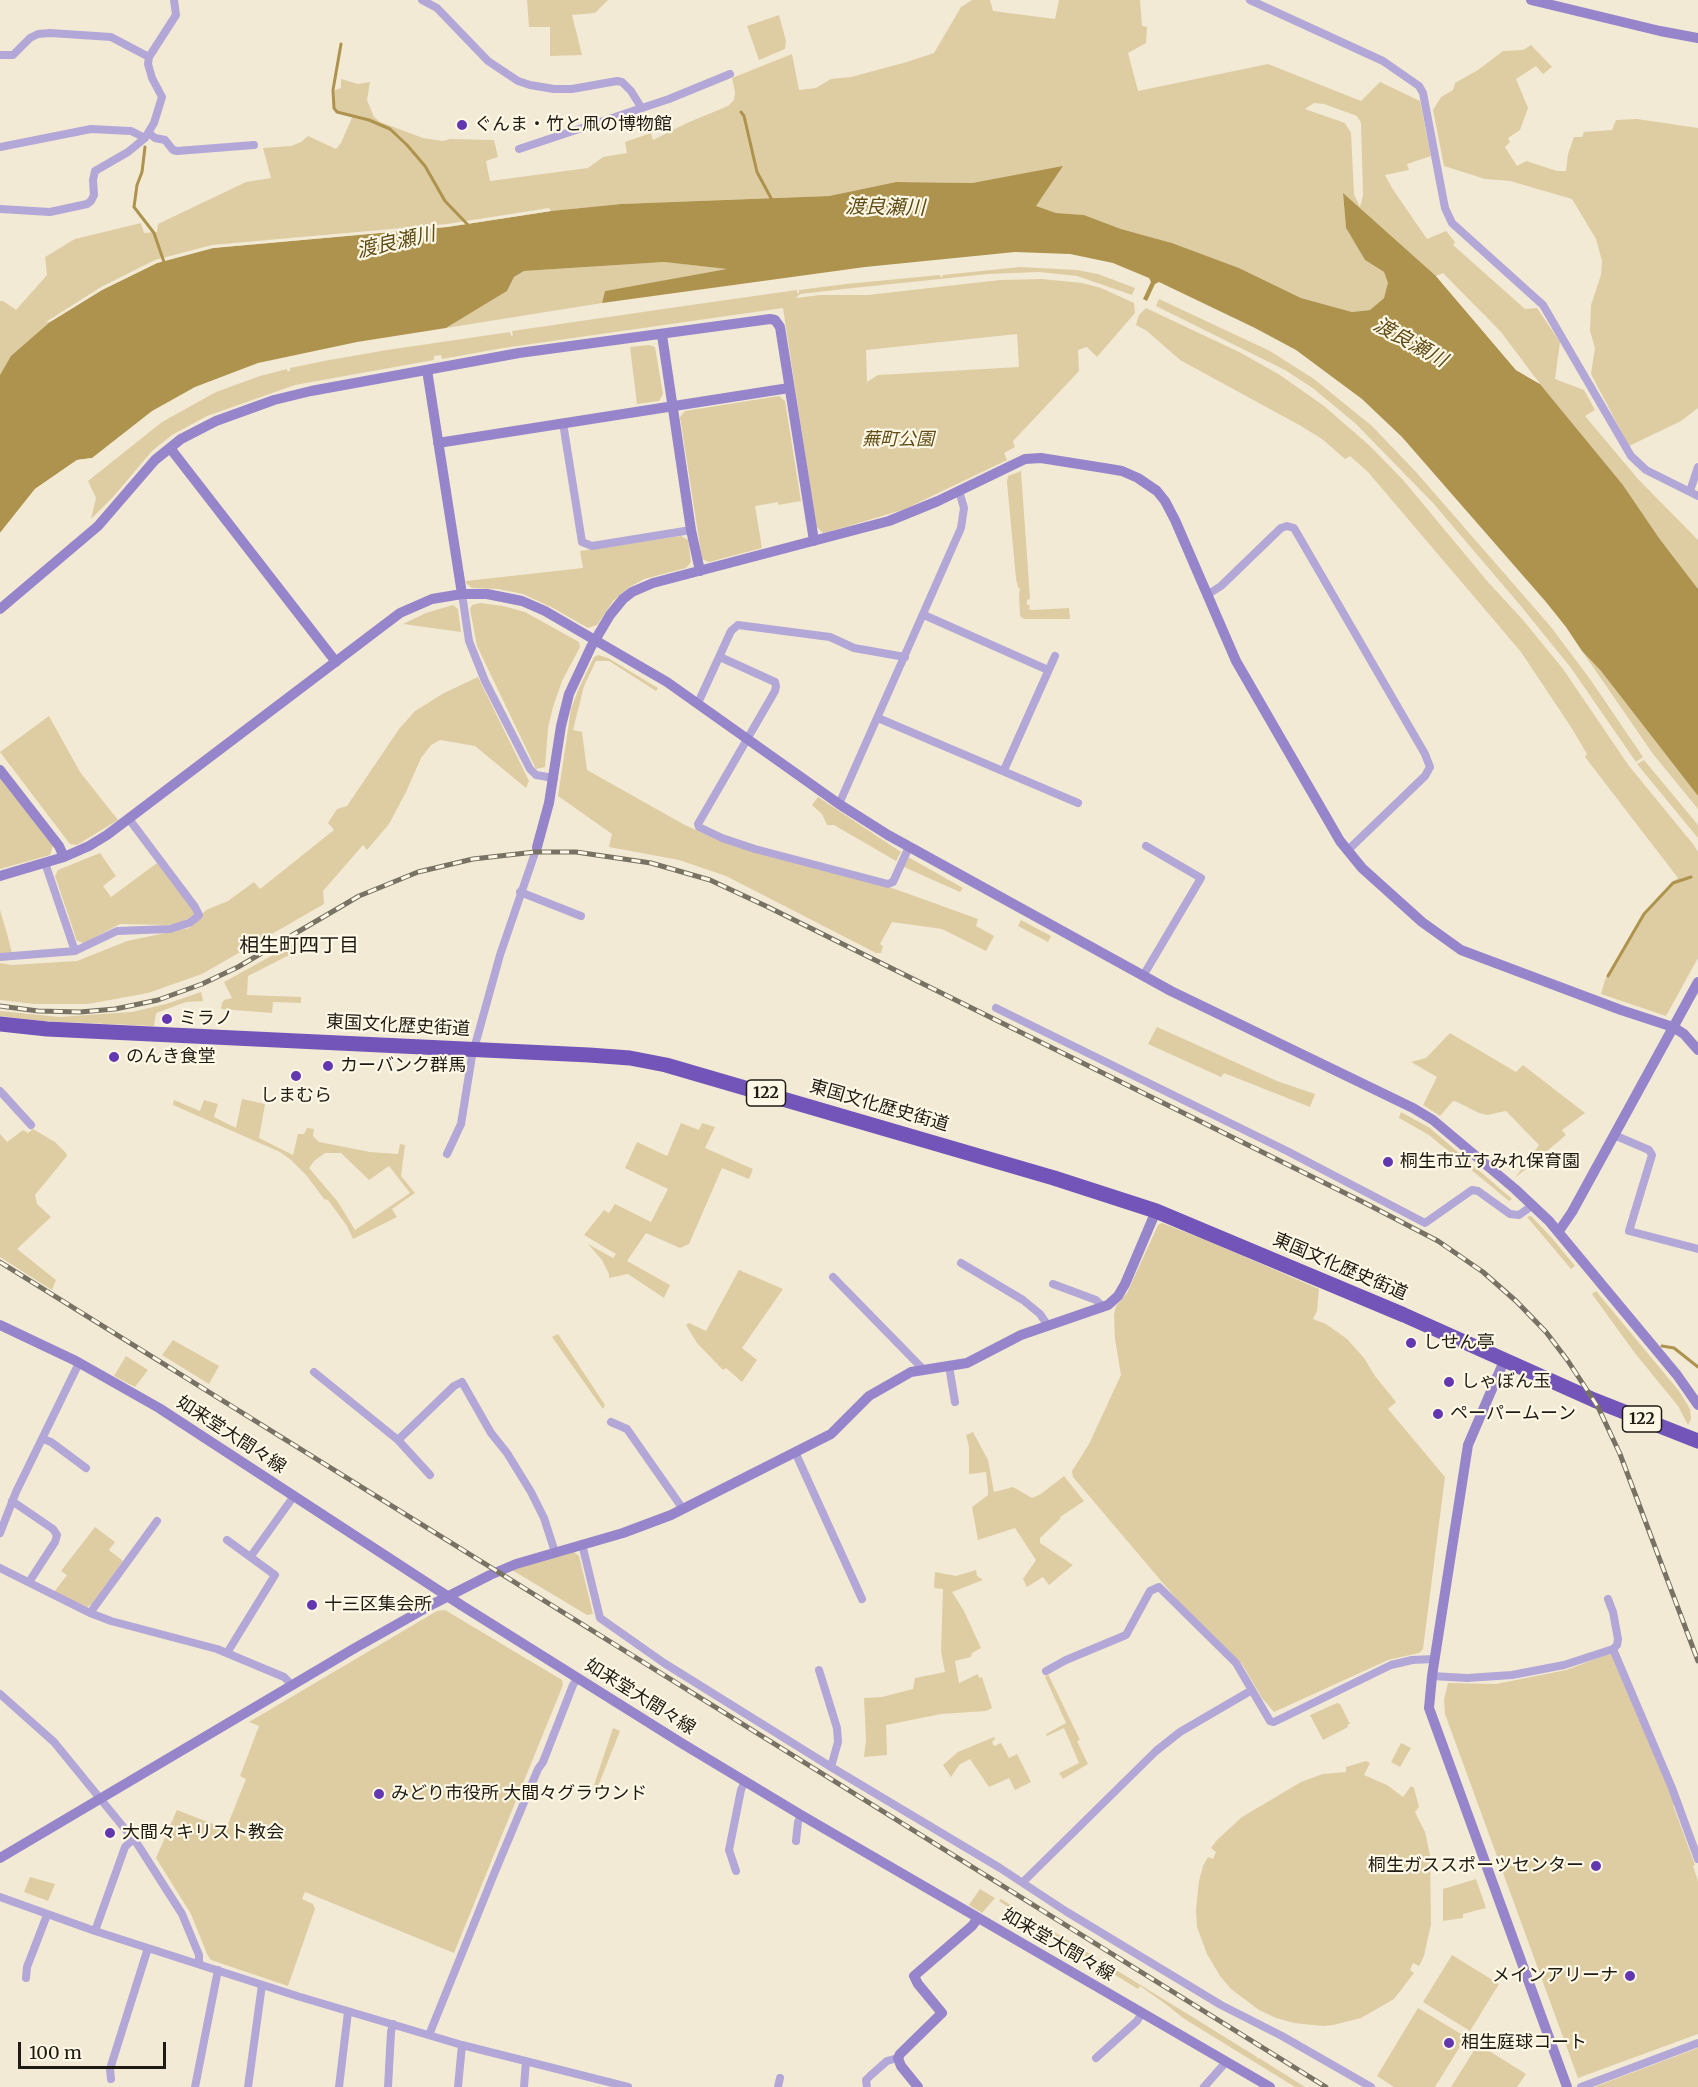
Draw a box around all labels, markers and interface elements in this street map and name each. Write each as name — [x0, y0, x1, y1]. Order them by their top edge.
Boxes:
place label: ぐんま・竹と凧の博物館 — [474, 114, 672, 136]
marker: ぐんま・竹と凧の博物館 — [455, 118, 469, 132]
water label: 渡良瀬川 — [845, 195, 925, 221]
water label: 渡良瀬川 — [354, 222, 438, 264]
water label: 渡良瀬川 — [1369, 313, 1451, 373]
park label: 蕪町公園 — [862, 429, 934, 451]
district label: 相生町四丁目 — [239, 934, 359, 958]
place label: ミラノ — [179, 1008, 233, 1030]
street label: 東国文化歴史街道 — [326, 1011, 470, 1041]
marker: ミラノ — [160, 1012, 174, 1026]
place label: のんき食堂 — [126, 1046, 216, 1068]
marker: のんき食堂 — [107, 1050, 121, 1064]
place label: カーバンク群馬 — [340, 1055, 466, 1077]
marker: カーバンク群馬 — [321, 1059, 335, 1073]
marker: しまむら — [289, 1069, 303, 1083]
street label: 東国文化歴史街道 — [807, 1076, 951, 1136]
road number: 122 — [746, 1080, 786, 1106]
place label: しまむら — [260, 1085, 332, 1107]
place label: 桐生市立すみれ保育園 — [1400, 1151, 1580, 1173]
marker: 桐生市立すみれ保育園 — [1381, 1155, 1395, 1169]
street label: 東国文化歴史街道 — [1270, 1229, 1410, 1305]
place label: しせん亭 — [1423, 1332, 1495, 1354]
marker: しせん亭 — [1404, 1336, 1418, 1350]
place label: しゃぼん玉 — [1461, 1371, 1551, 1393]
marker: しゃぼん玉 — [1442, 1375, 1456, 1389]
street label: 如来堂大間々線 — [172, 1392, 290, 1478]
place label: ペーパームーン — [1450, 1403, 1576, 1425]
road number: 122 — [1622, 1406, 1662, 1432]
marker: ペーパームーン — [1431, 1407, 1445, 1421]
place label: 十三区集会所 — [324, 1594, 432, 1616]
marker: 十三区集会所 — [305, 1598, 319, 1612]
street label: 如来堂大間々線 — [581, 1654, 699, 1740]
place label: みどり市役所 大間々グラウンド — [391, 1783, 647, 1805]
marker: みどり市役所 大間々グラウンド — [372, 1787, 386, 1801]
place label: 大間々キリスト教会 — [122, 1822, 284, 1844]
marker: 大間々キリスト教会 — [103, 1826, 117, 1840]
place label: 桐生ガススポーツセンター — [1368, 1855, 1584, 1877]
marker: 桐生ガススポーツセンター — [1589, 1859, 1603, 1873]
street label: 如来堂大間々線 — [998, 1904, 1118, 1986]
place label: メインアリーナ — [1492, 1965, 1618, 1987]
marker: メインアリーナ — [1623, 1969, 1637, 1983]
scale bar — [21, 2030, 170, 2068]
place label: 相生庭球コート — [1461, 2032, 1587, 2054]
marker: 相生庭球コート — [1442, 2036, 1456, 2050]
text: 100 m — [29, 2041, 82, 2064]

